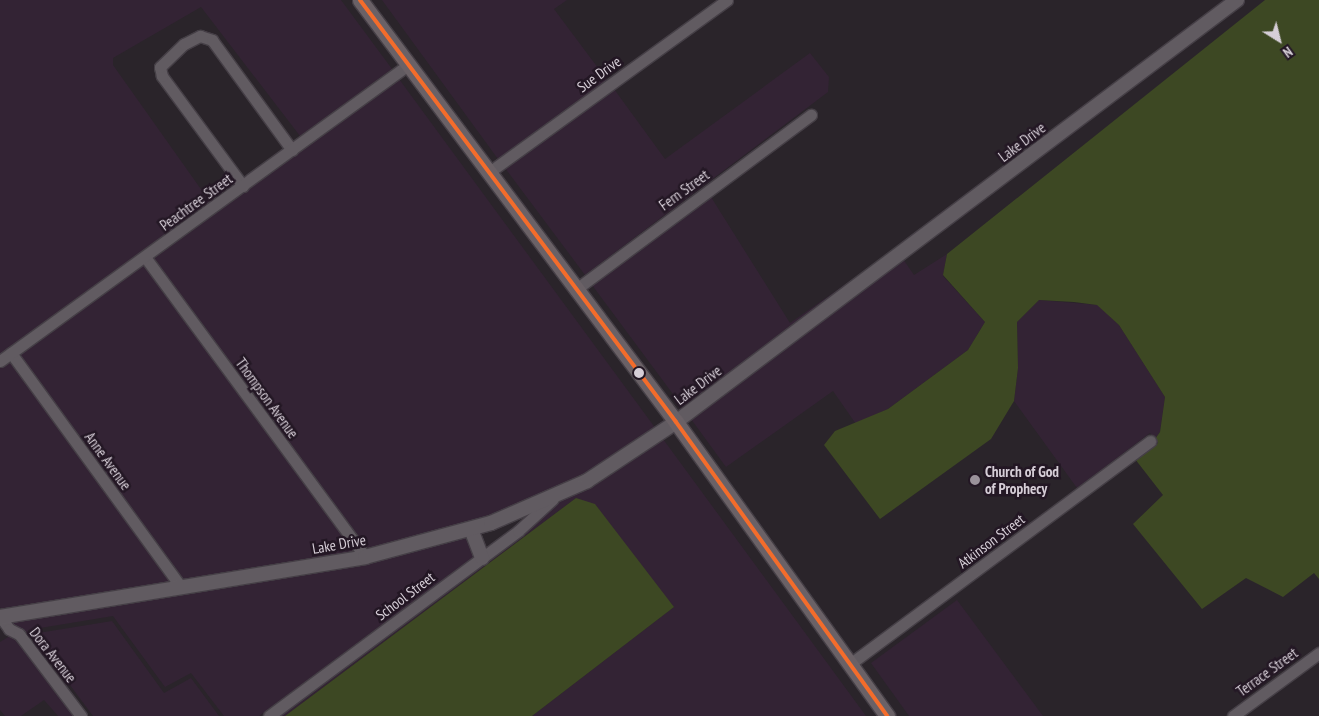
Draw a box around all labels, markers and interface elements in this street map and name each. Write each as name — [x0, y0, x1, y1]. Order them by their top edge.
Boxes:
north arrow — [1254, 15, 1304, 65]
text: N — [1279, 43, 1296, 62]
street label: Sue Drive — [574, 52, 624, 96]
street label: Lake Drive — [995, 118, 1049, 166]
street label: Fern Street — [656, 166, 712, 214]
street label: Peachtree Street — [156, 170, 236, 234]
street label: Thompson Avenue — [232, 354, 302, 442]
street label: Lake Drive — [671, 361, 725, 409]
unlabelled marker — [634, 368, 644, 378]
street label: Anne Avenue — [81, 428, 135, 494]
place label: Church of God of Prophecy — [985, 462, 1059, 497]
marker: Church of God of Prophecy — [969, 474, 981, 486]
street label: Atkinson Street — [954, 510, 1028, 572]
street label: Lake Drive — [311, 530, 367, 558]
street label: School Street — [372, 568, 438, 624]
street label: Dora Avenue — [26, 624, 80, 686]
street label: Terrace Street — [1233, 644, 1301, 700]

